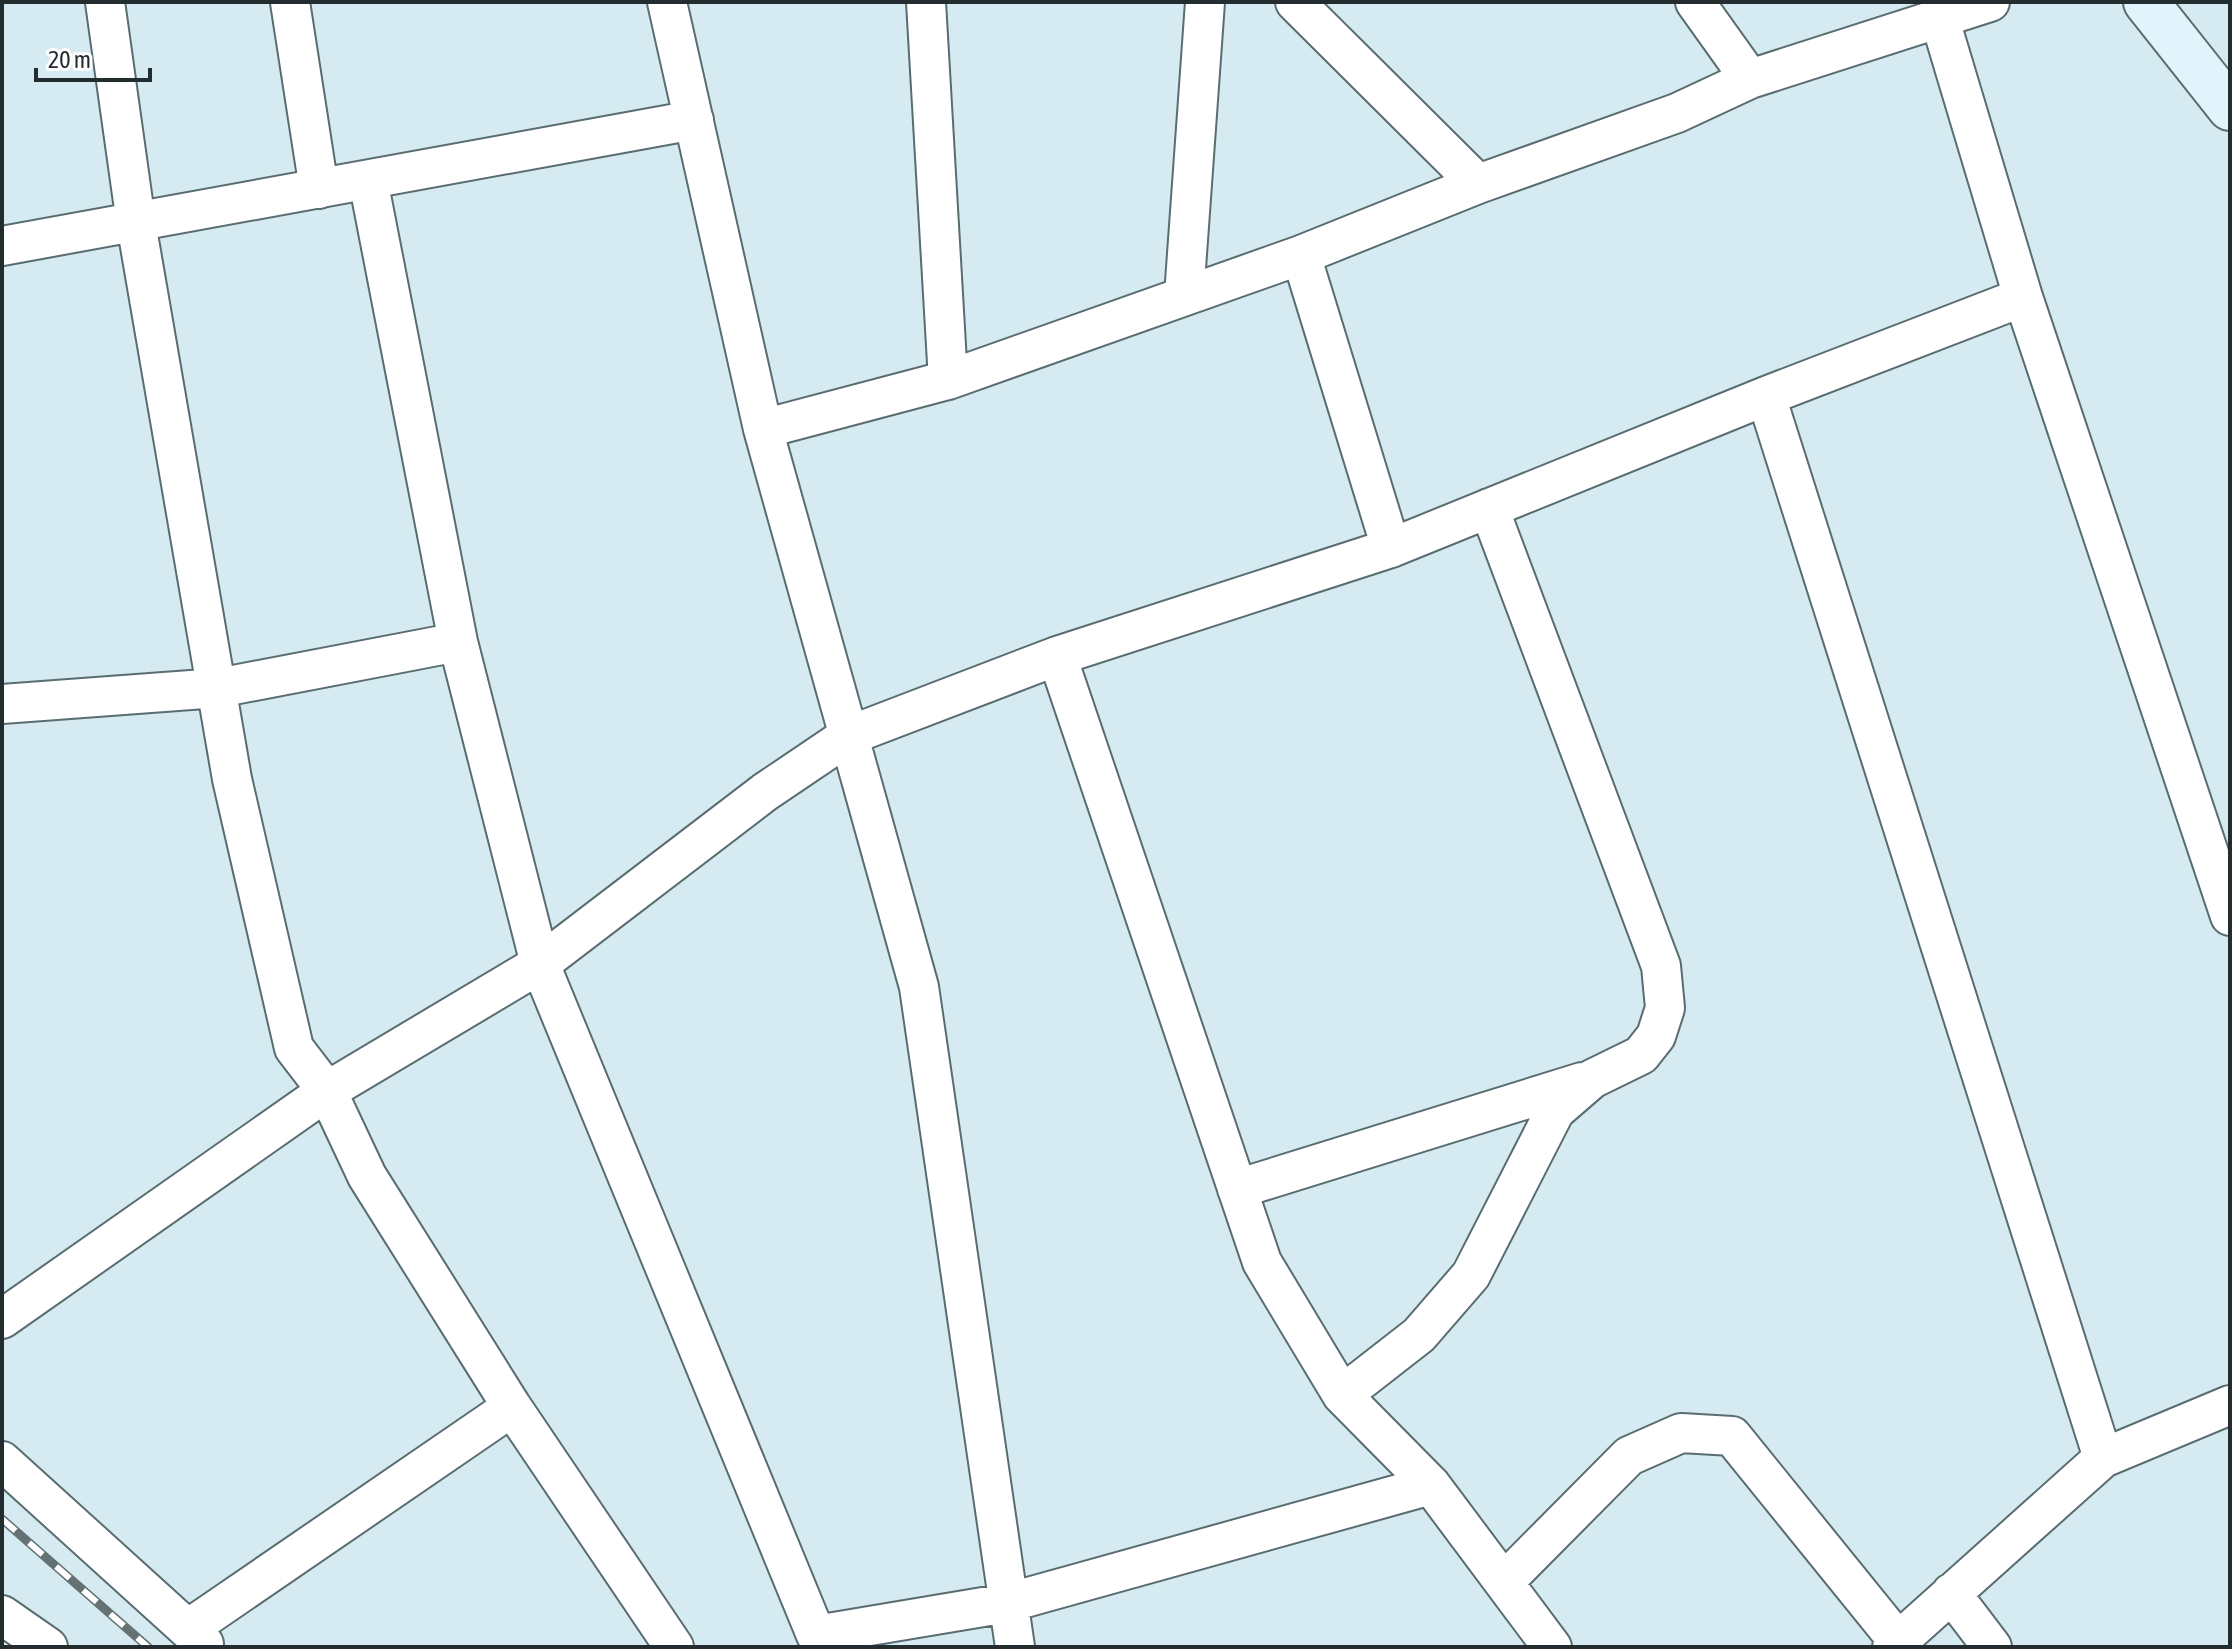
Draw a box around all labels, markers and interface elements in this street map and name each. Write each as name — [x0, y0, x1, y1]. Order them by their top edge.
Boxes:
scale bar — [36, 32, 150, 82]
text: 20 m — [48, 46, 91, 73]

